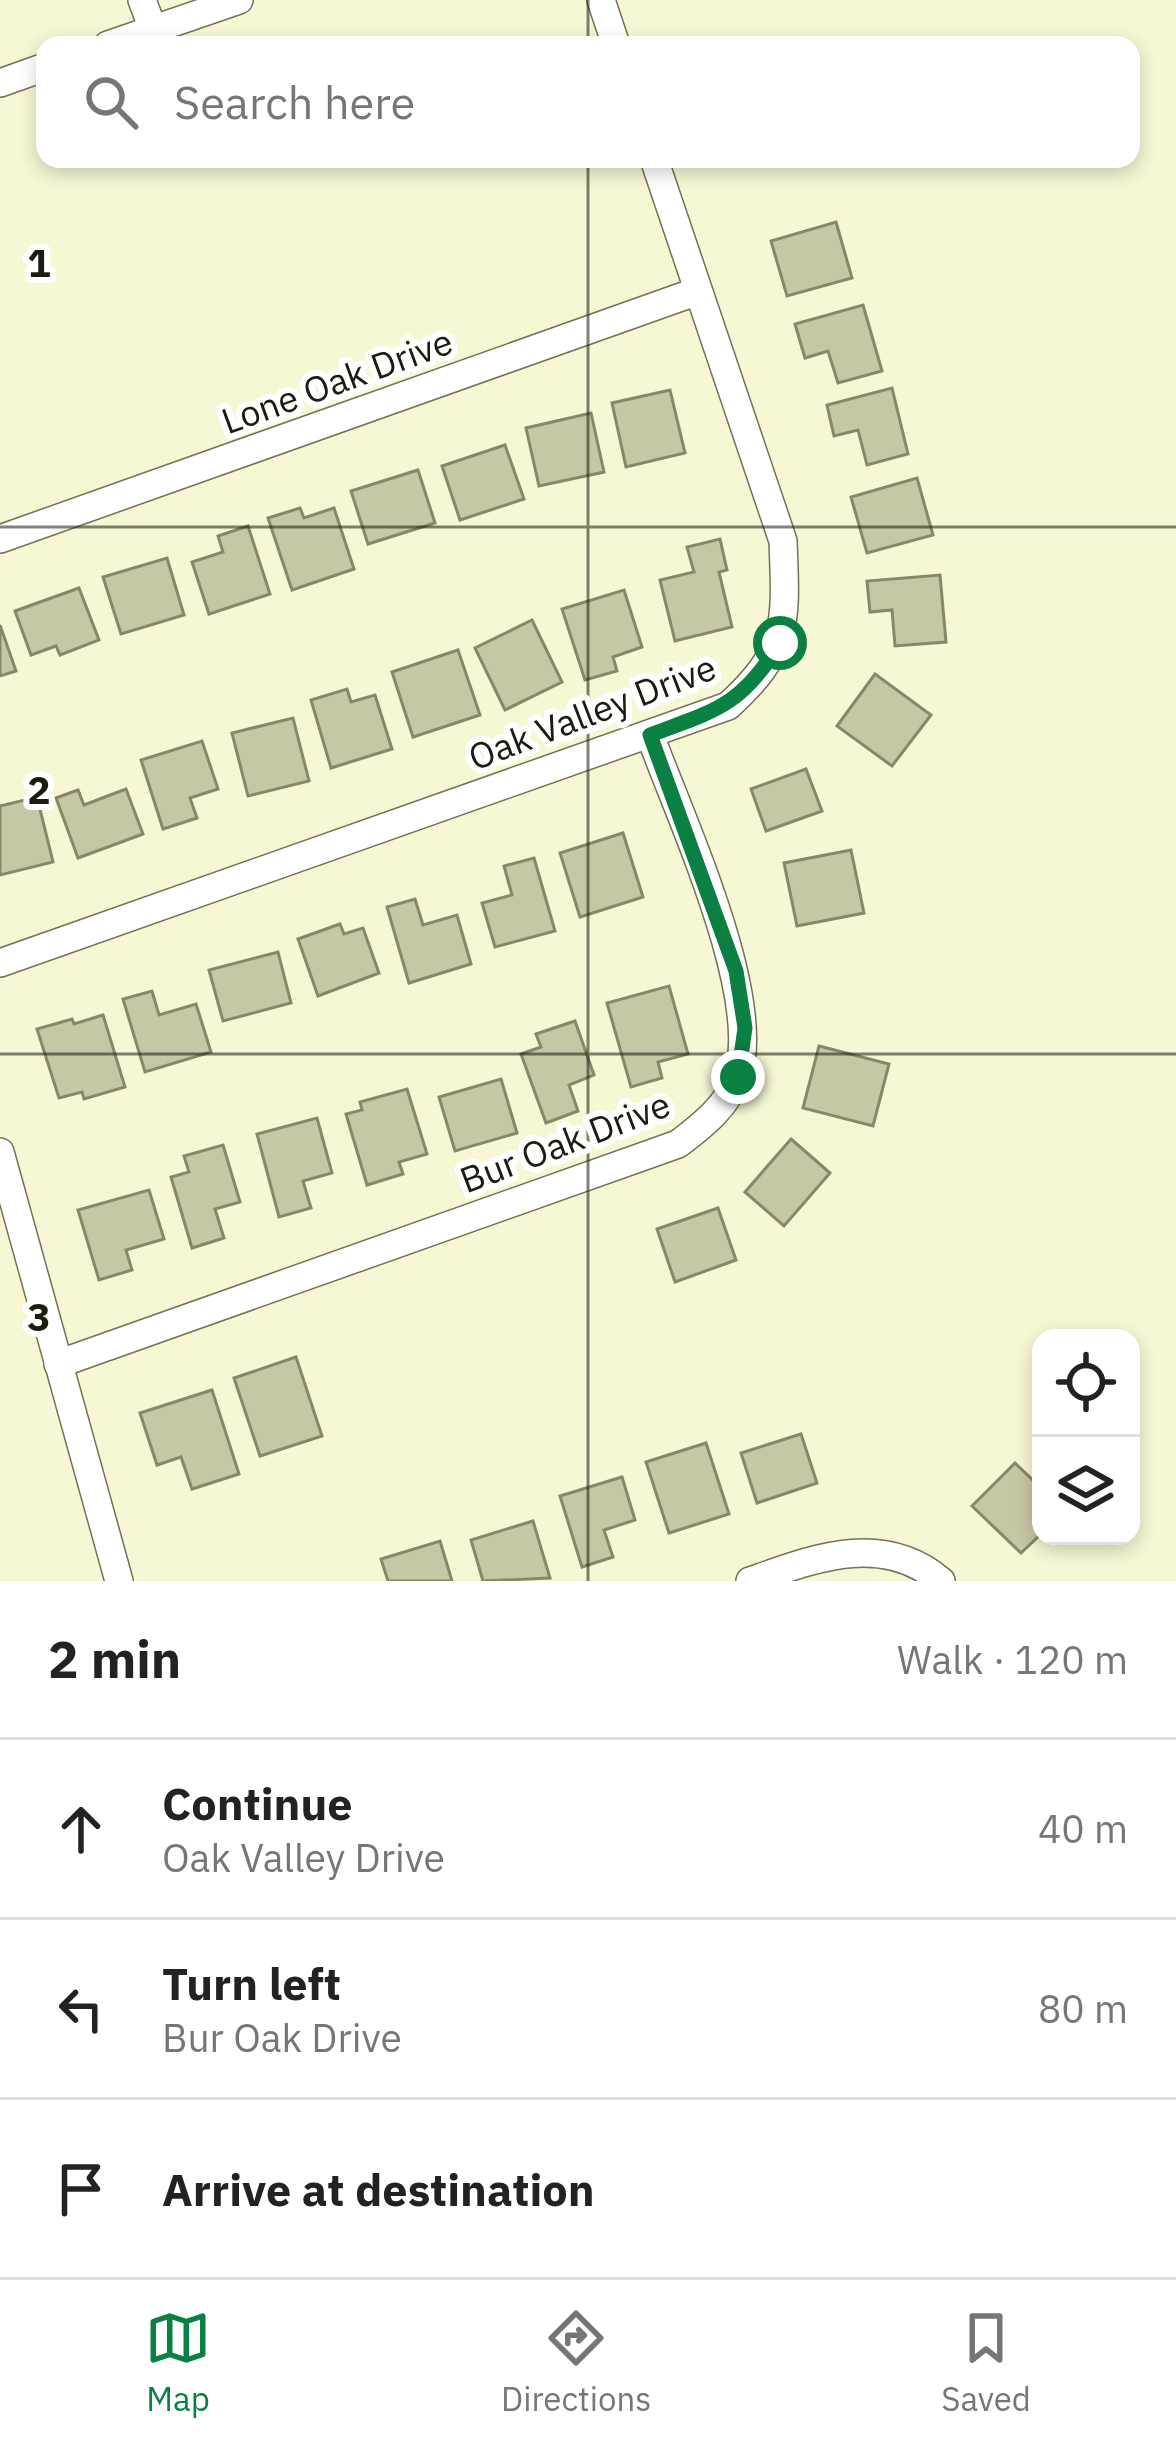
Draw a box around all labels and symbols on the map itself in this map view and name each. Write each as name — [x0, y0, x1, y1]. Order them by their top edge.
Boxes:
text: 1 — [27, 237, 51, 288]
street label: Lone Oak Drive — [215, 317, 459, 444]
route start — [753, 616, 807, 670]
street label: Oak Valley Drive — [461, 643, 722, 780]
text: 2 — [27, 764, 51, 815]
route end — [711, 1050, 765, 1104]
street label: Bur Oak Drive — [453, 1080, 677, 1203]
text: 3 — [27, 1291, 51, 1342]

